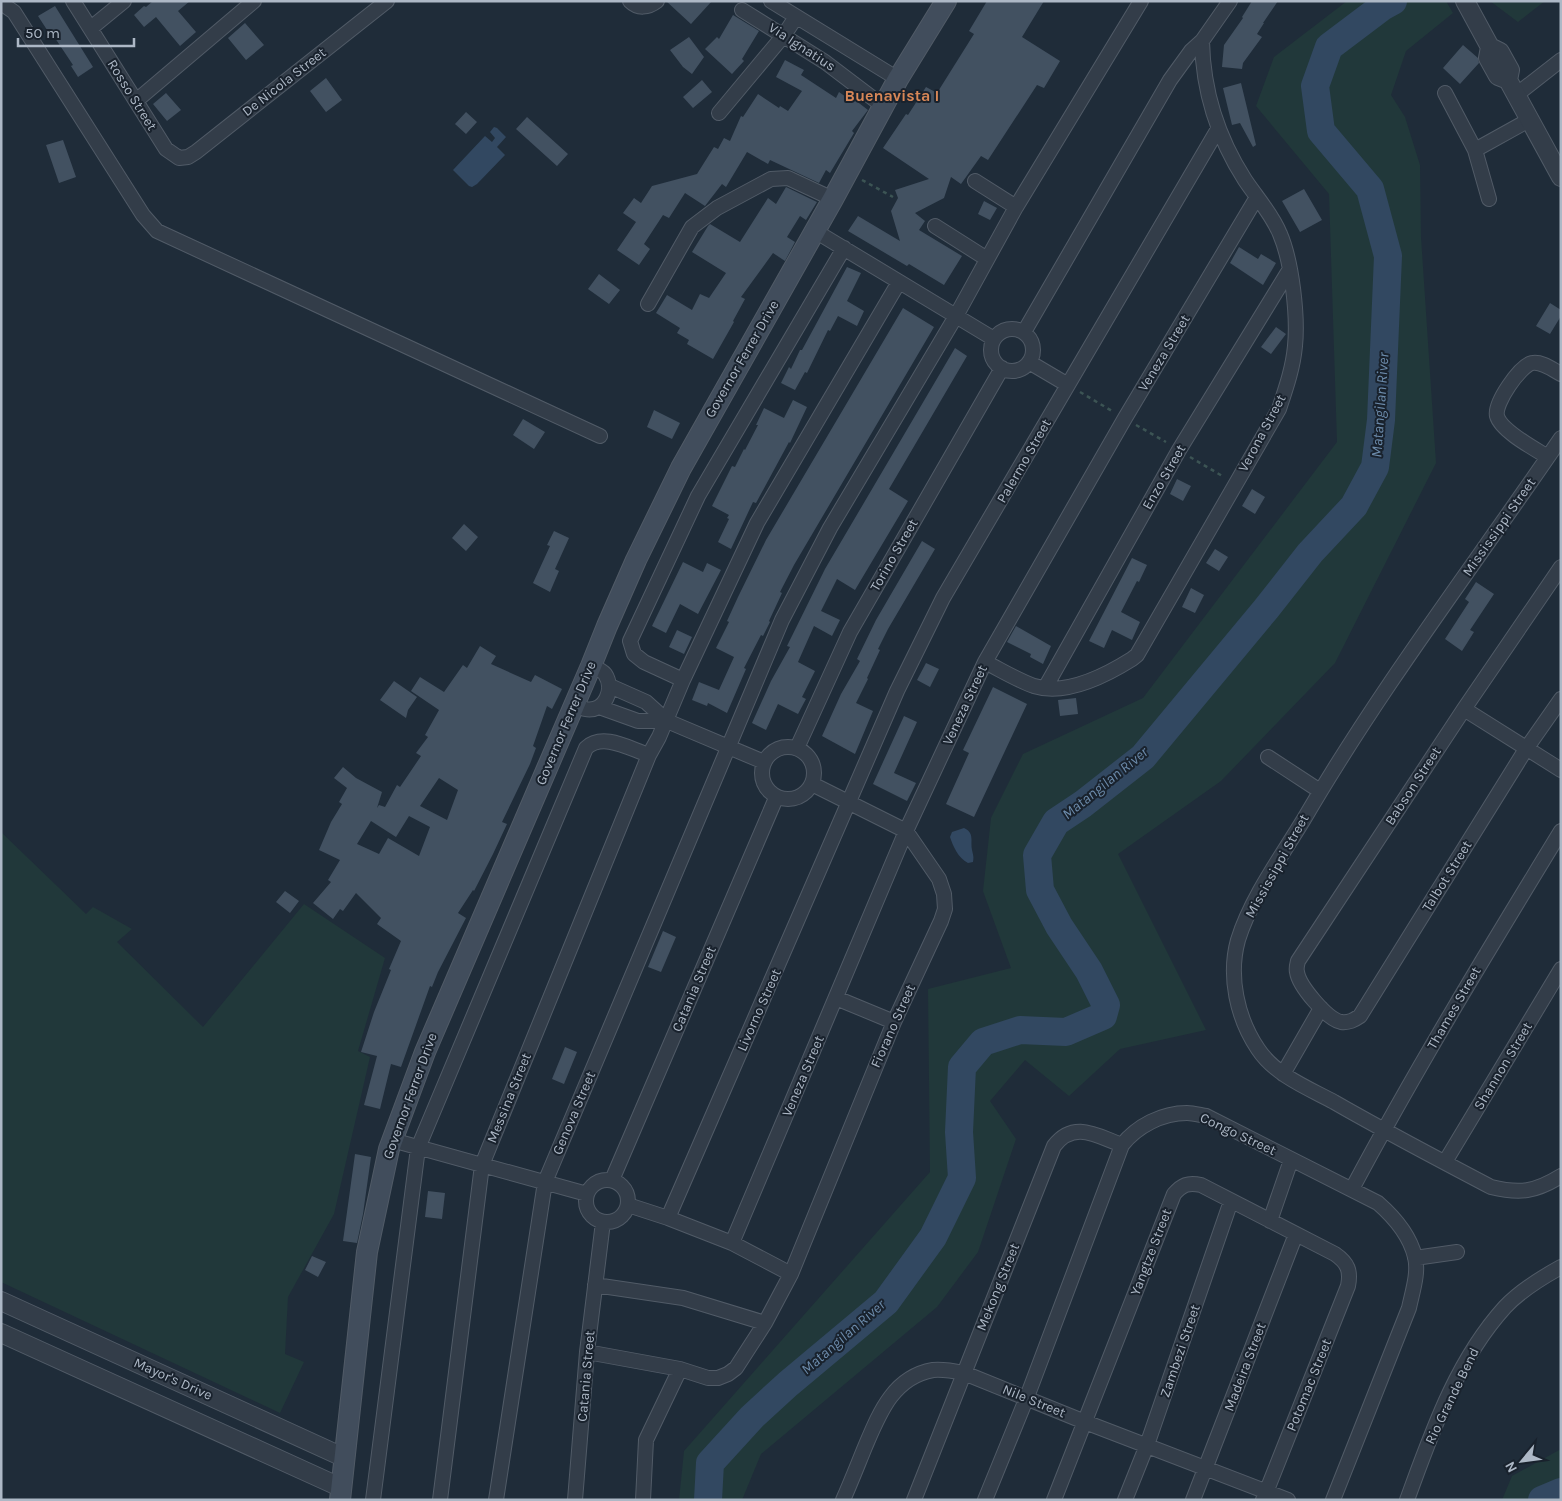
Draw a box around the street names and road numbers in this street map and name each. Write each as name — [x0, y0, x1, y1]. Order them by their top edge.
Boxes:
street label: Via Ignatius — [765, 19, 839, 75]
street label: De Nicola Street — [239, 44, 329, 120]
street label: Rosso Street — [103, 56, 161, 134]
street label: Governor Ferrer Drive — [701, 297, 783, 421]
street label: Veneza Street — [1134, 312, 1194, 394]
street label: Verona Street — [1234, 391, 1290, 475]
street label: Palermo Street — [993, 416, 1055, 506]
street label: Enzo Street — [1139, 441, 1189, 513]
street label: Mississippi Street — [1459, 475, 1539, 579]
street label: Torino Street — [866, 516, 922, 594]
street label: Governor Ferrer Drive — [532, 658, 600, 788]
street label: Veneza Street — [939, 662, 991, 748]
street label: Babson Street — [1381, 744, 1445, 828]
street label: Mississippi Street — [1241, 811, 1313, 921]
street label: Talbot Street — [1418, 837, 1476, 915]
street label: Catania Street — [668, 944, 720, 1034]
street label: Thames Street — [1423, 964, 1485, 1052]
street label: Livorno Street — [733, 966, 785, 1054]
street label: Fiorano Street — [867, 982, 919, 1070]
street label: Shannon Street — [1470, 1019, 1536, 1113]
street label: Governor Ferrer Drive — [379, 1031, 441, 1161]
street label: Veneza Street — [778, 1033, 828, 1119]
street label: Messina Street — [483, 1050, 535, 1146]
street label: Genova Street — [549, 1069, 599, 1157]
street label: Congo Street — [1197, 1109, 1279, 1159]
street label: Yangtze Street — [1127, 1206, 1175, 1298]
street label: Mekong Street — [973, 1241, 1023, 1333]
street label: Zambezi Street — [1156, 1302, 1204, 1400]
street label: Madeira Street — [1220, 1320, 1270, 1414]
street label: Catania Street — [574, 1330, 598, 1422]
street label: Potomac Street — [1283, 1336, 1335, 1434]
street label: Rio Grande Bend — [1421, 1345, 1483, 1447]
street label: Mayor's Drive — [131, 1354, 215, 1404]
street label: Nile Street — [1000, 1381, 1068, 1421]

